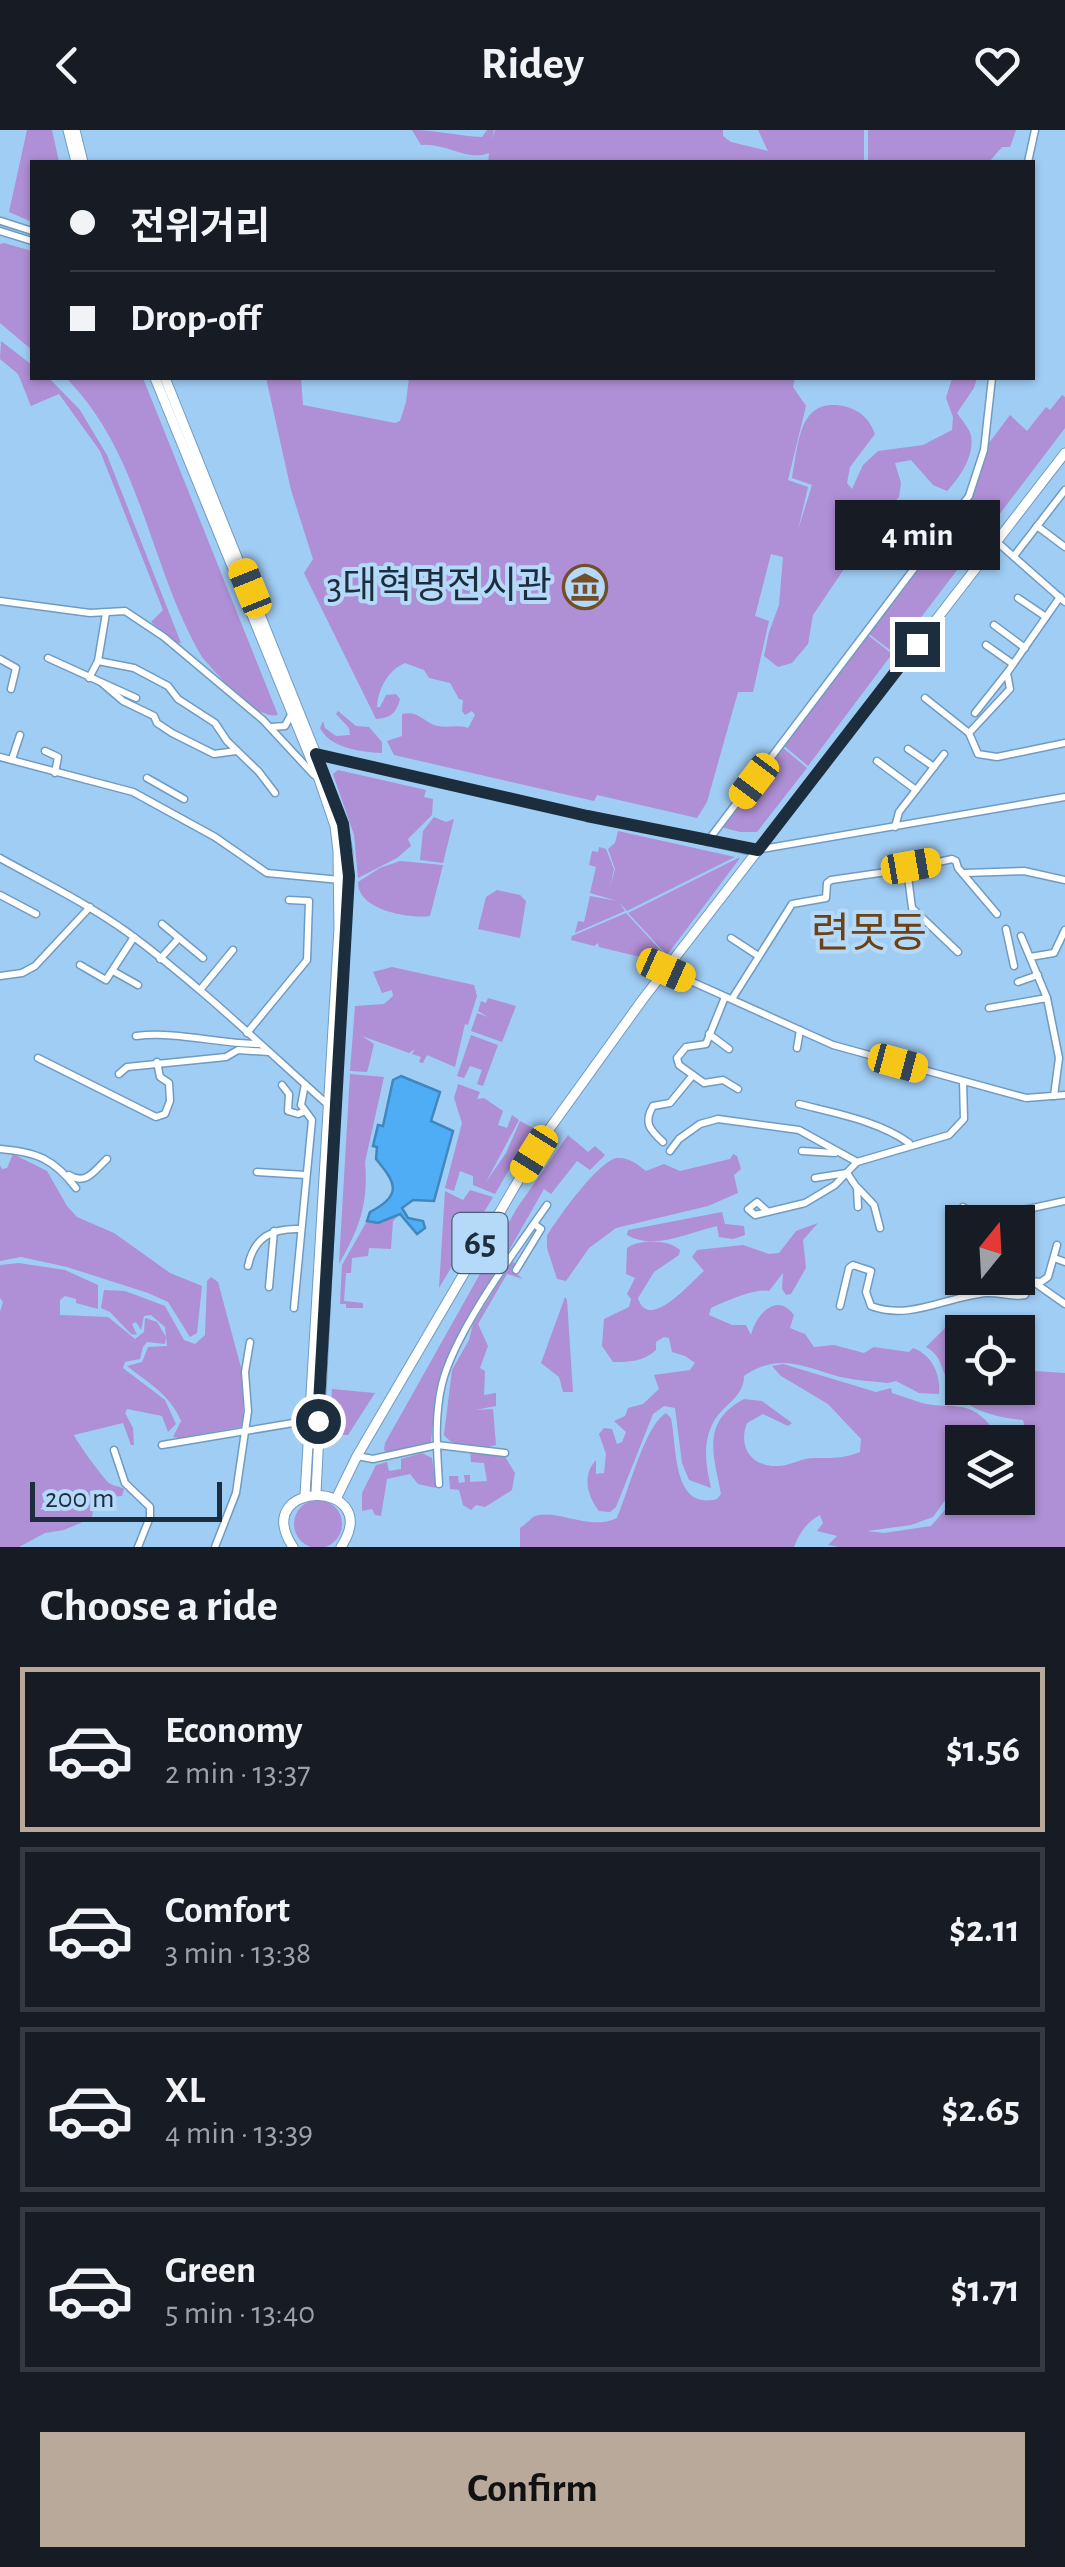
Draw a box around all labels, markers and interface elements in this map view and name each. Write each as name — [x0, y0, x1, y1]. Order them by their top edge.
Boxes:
icon: back — [40, 38, 95, 93]
icon: heart — [970, 38, 1025, 93]
text: Ridey — [481, 42, 584, 87]
text: 전위거리 — [130, 209, 270, 247]
text: Drop-off — [130, 300, 261, 338]
callout: 4 min — [834, 499, 1000, 569]
text: 4 min — [881, 519, 954, 551]
car — [225, 555, 275, 621]
museum icon: 3대혁명전시관 — [562, 564, 608, 610]
place label: 3대혁명전시관 — [327, 566, 552, 606]
route end — [895, 622, 940, 667]
car — [724, 748, 784, 814]
car — [879, 846, 943, 886]
district label: 련못동 — [811, 912, 927, 955]
car — [632, 944, 700, 996]
car — [865, 1041, 931, 1085]
car — [505, 1121, 563, 1187]
north arrow — [945, 1205, 1035, 1295]
map controls — [945, 1205, 1035, 1515]
road number: 65 — [452, 1213, 508, 1273]
button: locate — [945, 1315, 1035, 1405]
route start — [296, 1399, 341, 1444]
button: layers — [945, 1425, 1035, 1515]
scale bar — [30, 1477, 222, 1522]
text: 200 m — [45, 1485, 114, 1513]
text: Choose a ride — [40, 1584, 278, 1629]
icon: car — [45, 1705, 135, 1795]
text: Economy — [165, 1712, 303, 1750]
text: $1.56 — [946, 1731, 1020, 1769]
text: 2 min · 13:37 — [165, 1757, 311, 1789]
icon: car — [45, 1885, 135, 1975]
text: Comfort — [165, 1892, 290, 1930]
text: $2.11 — [949, 1911, 1020, 1949]
text: 3 min · 13:38 — [165, 1937, 311, 1969]
icon: car — [45, 2065, 135, 2155]
text: XL — [165, 2072, 205, 2110]
text: $2.65 — [942, 2091, 1020, 2129]
text: 4 min · 13:39 — [165, 2117, 313, 2149]
icon: car — [45, 2245, 135, 2335]
text: Green — [165, 2252, 256, 2290]
text: $1.71 — [950, 2271, 1020, 2309]
text: 5 min · 13:40 — [165, 2297, 315, 2329]
button: Confirm — [40, 2432, 1025, 2547]

